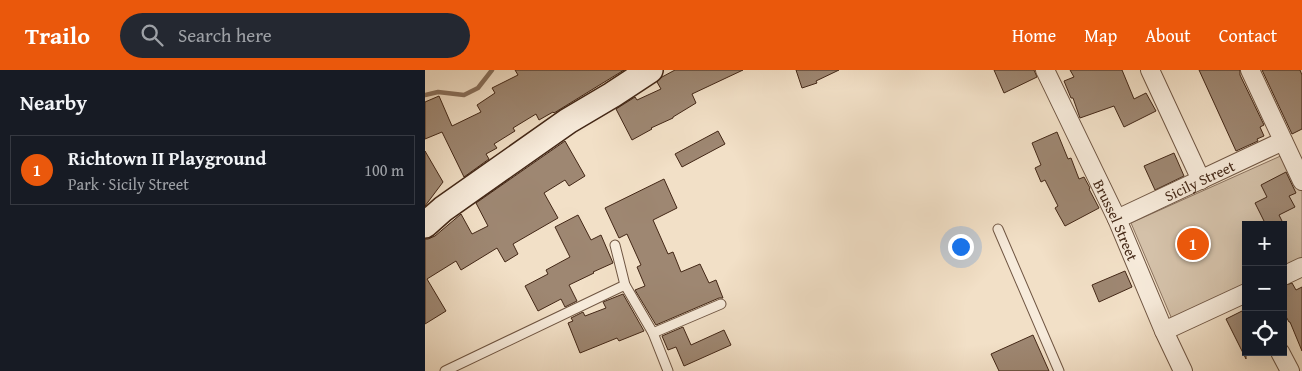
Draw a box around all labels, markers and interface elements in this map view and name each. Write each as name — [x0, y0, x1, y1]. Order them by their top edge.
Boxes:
search box — [120, 13, 470, 58]
text: Trailo — [25, 18, 90, 53]
icon: search — [138, 21, 166, 49]
text: Search here — [178, 21, 272, 49]
text: Home — [1012, 22, 1056, 49]
text: Map — [1084, 22, 1117, 49]
text: About — [1145, 22, 1191, 49]
text: Contact — [1219, 22, 1277, 49]
text: Nearby — [20, 87, 87, 118]
text: Richtown II Playground — [68, 144, 267, 172]
street label: Sicily Street — [1161, 154, 1239, 206]
text: 1 — [33, 158, 41, 182]
text: 100 m — [364, 158, 404, 182]
text: Park · Sicily Street — [68, 172, 189, 196]
street label: Brussel Street — [1089, 176, 1144, 264]
map controls — [1242, 221, 1287, 356]
button: + — [1242, 221, 1287, 266]
pin: 1 — [1177, 225, 1209, 263]
your location — [948, 234, 974, 260]
button: − — [1242, 266, 1287, 311]
button: locate — [1242, 311, 1287, 356]

